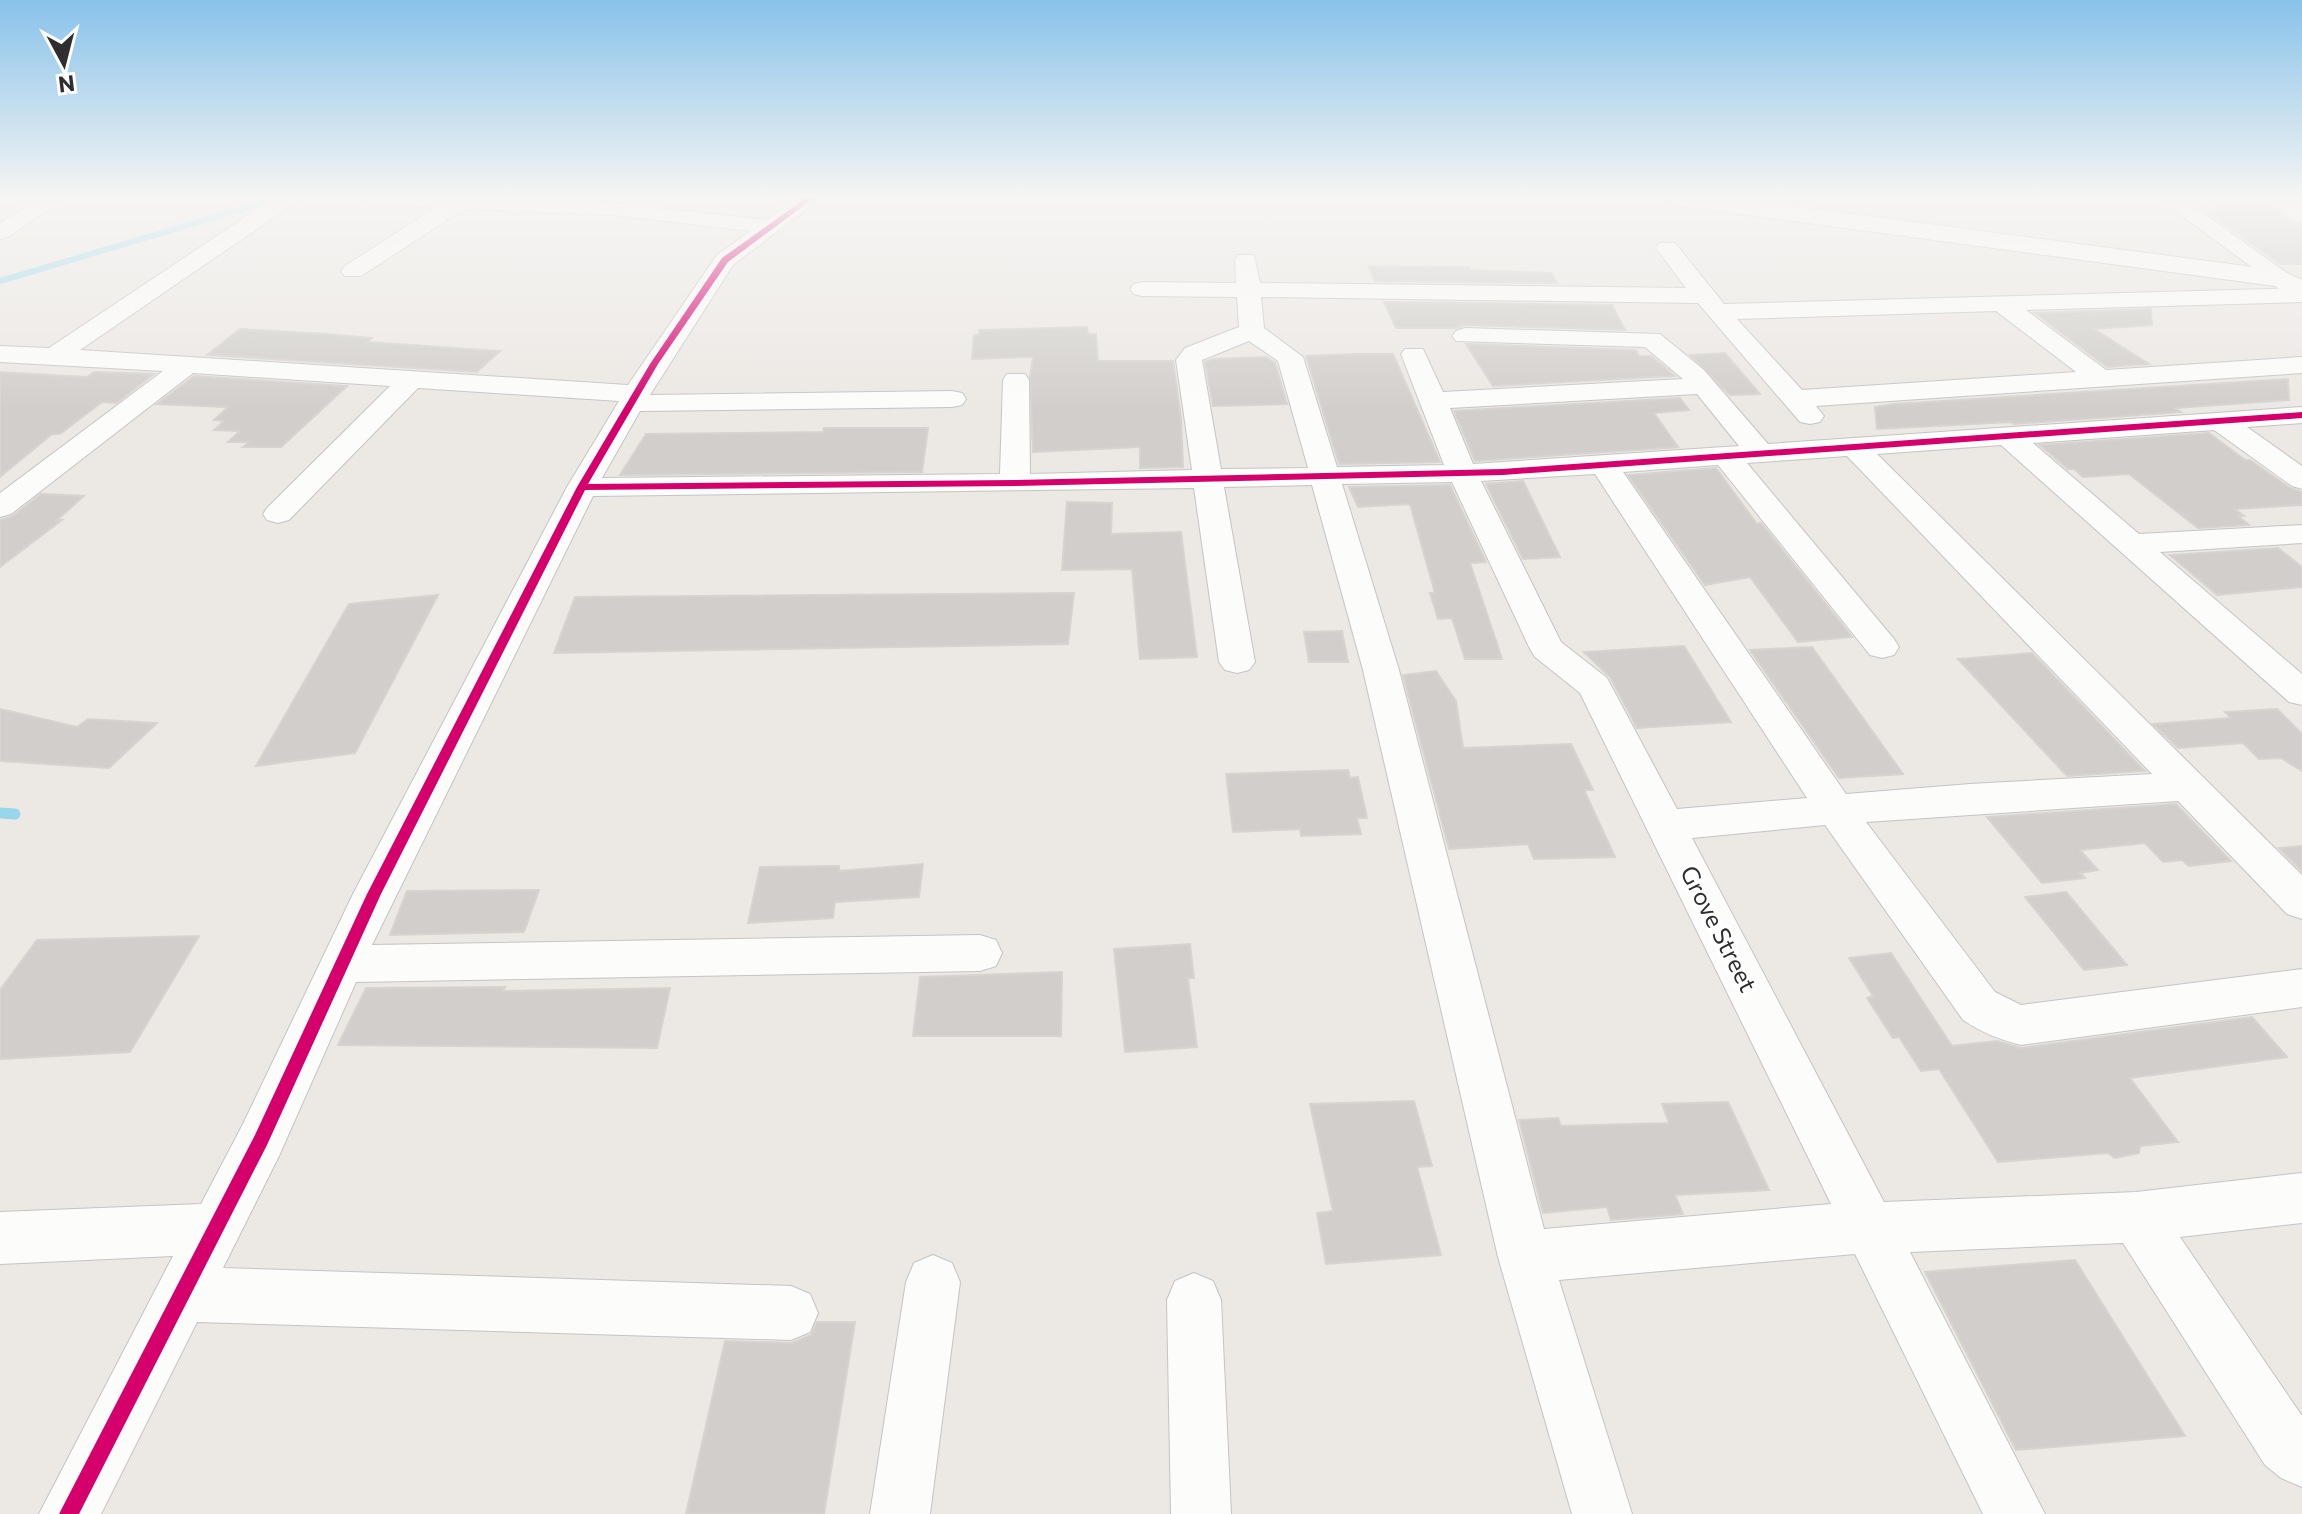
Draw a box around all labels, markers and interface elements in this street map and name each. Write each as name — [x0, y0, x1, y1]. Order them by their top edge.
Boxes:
north arrow — [24, 24, 104, 104]
text: N — [57, 70, 76, 99]
street label: Grove Street — [1675, 860, 1764, 996]

